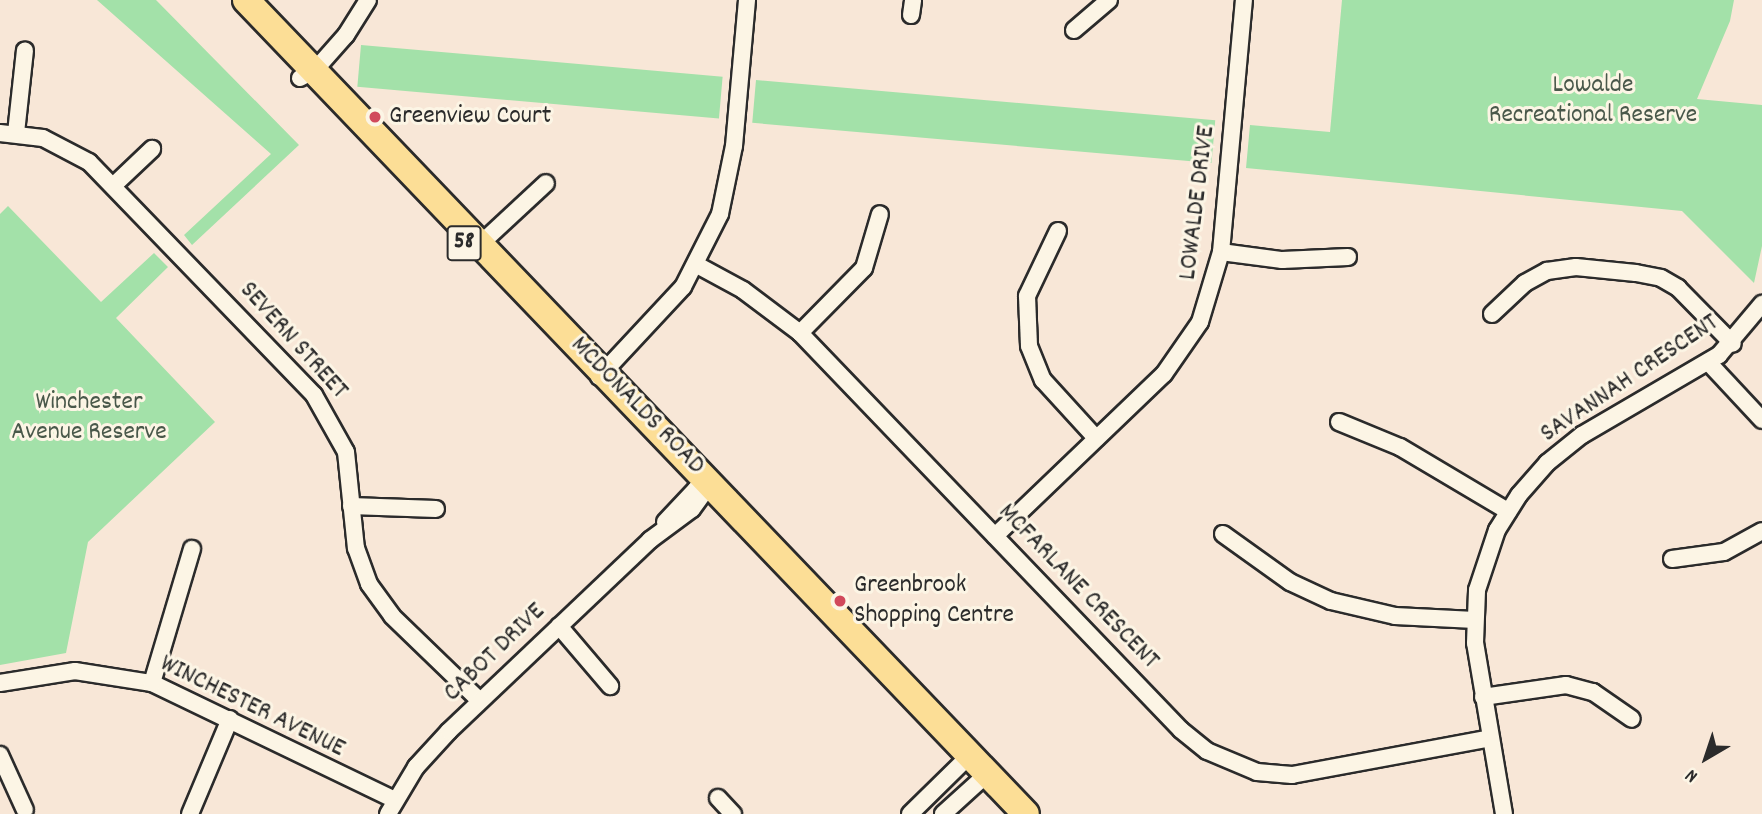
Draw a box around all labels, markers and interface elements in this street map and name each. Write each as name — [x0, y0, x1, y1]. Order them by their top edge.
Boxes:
park label: Lowalde Recreational Reserve — [1489, 70, 1697, 132]
place label: Greenview Court — [389, 101, 551, 133]
marker: Greenview Court — [367, 109, 383, 125]
street label: LOWALDE DRIVE — [1173, 124, 1223, 282]
road number: 58 — [447, 223, 482, 264]
street label: SEVERN STREET — [232, 276, 354, 406]
street label: SAVANNAH CRESCENT — [1535, 308, 1725, 450]
street label: MCDONALDS ROAD — [563, 330, 711, 482]
park label: Winchester Avenue Reserve — [11, 387, 167, 448]
street label: MCFARLANE CRESCENT — [991, 498, 1165, 676]
place label: Greenbrook Shopping Centre — [854, 570, 1014, 632]
marker: Greenbrook Shopping Centre — [832, 593, 848, 609]
street label: CABOT DRIVE — [438, 597, 552, 709]
street label: WINCHESTER AVENUE — [154, 649, 350, 765]
north arrow — [1671, 723, 1741, 793]
text: N — [1680, 761, 1705, 788]

